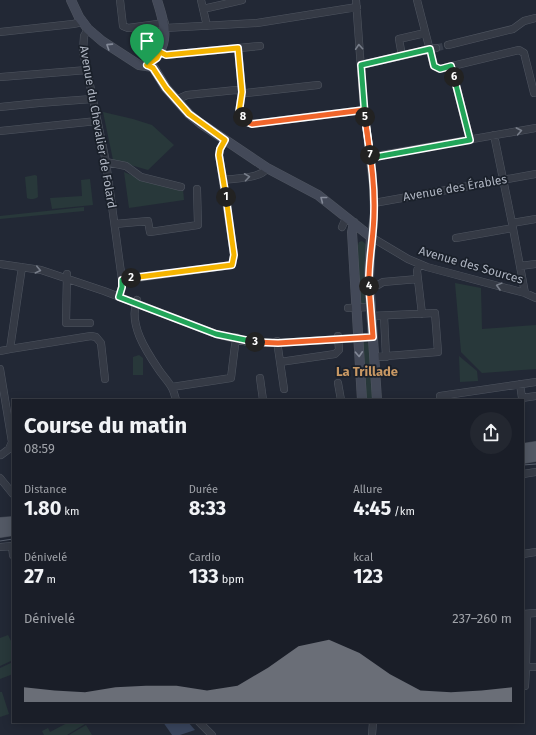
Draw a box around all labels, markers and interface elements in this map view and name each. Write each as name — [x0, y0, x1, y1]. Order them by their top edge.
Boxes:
pin — [130, 24, 164, 65]
icon: arrive — [136, 30, 158, 52]
one-way arrow — [106, 43, 113, 51]
one-way arrow — [355, 44, 364, 50]
street label: Avenue du Chevalier de Folard — [77, 45, 119, 209]
pin: 6 — [444, 67, 464, 87]
text: 6 — [451, 70, 457, 83]
pin: 8 — [233, 107, 253, 127]
pin: 5 — [355, 107, 375, 127]
text: 8 — [240, 110, 246, 123]
text: 5 — [362, 110, 368, 123]
one-way arrow — [515, 127, 522, 136]
pin: 7 — [360, 145, 380, 165]
text: 7 — [367, 148, 373, 161]
street label: Avenue des Érables — [402, 171, 508, 204]
one-way arrow — [244, 173, 250, 182]
pin: 1 — [216, 187, 236, 207]
text: 1 — [223, 190, 229, 203]
one-way arrow — [320, 197, 327, 204]
street label: Avenue des Sources — [417, 243, 525, 287]
one-way arrow — [35, 266, 42, 274]
pin: 2 — [121, 268, 141, 288]
text: 2 — [128, 271, 134, 284]
pin: 4 — [359, 276, 379, 296]
text: 4 — [366, 279, 372, 292]
one-way arrow — [496, 282, 503, 291]
pin: 3 — [245, 332, 265, 352]
text: 3 — [252, 335, 258, 348]
one-way arrow — [355, 351, 364, 357]
district label: La Trillade — [336, 364, 398, 379]
text: Course du matin — [24, 412, 187, 439]
button: share — [470, 412, 512, 454]
text: 08:59 — [24, 441, 55, 456]
text: Distance — [24, 483, 67, 496]
text: Durée — [189, 483, 218, 496]
text: Allure — [353, 483, 382, 496]
text: 1.80 — [24, 496, 61, 520]
text: 8:33 — [189, 496, 226, 520]
text: 4:45 — [353, 496, 391, 520]
text: km — [61, 505, 79, 518]
text: /km — [391, 505, 415, 518]
text: Dénivelé — [24, 551, 67, 564]
text: Cardio — [189, 551, 221, 564]
text: kcal — [353, 551, 373, 564]
text: 27 — [24, 564, 44, 588]
text: 133 — [189, 564, 219, 588]
text: 123 — [353, 564, 383, 588]
text: m — [44, 573, 56, 586]
text: bpm — [219, 573, 244, 586]
text: Dénivelé — [24, 611, 75, 626]
text: 237–260 m — [452, 611, 512, 626]

